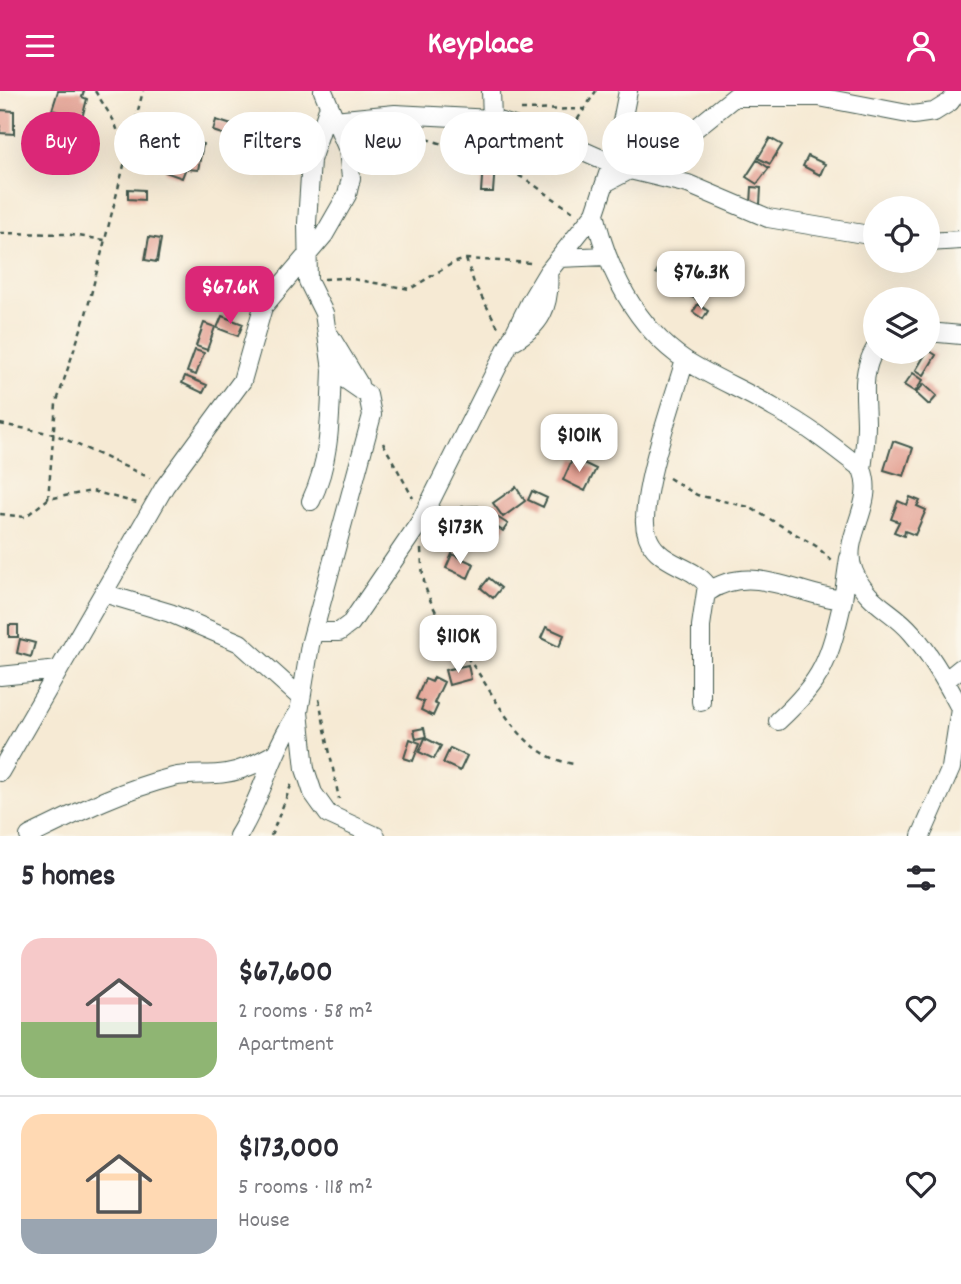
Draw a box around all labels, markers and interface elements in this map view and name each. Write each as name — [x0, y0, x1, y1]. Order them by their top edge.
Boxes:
text: Keyplace — [427, 23, 534, 69]
icon: menu — [21, 27, 59, 65]
icon: person — [902, 27, 940, 65]
chip: Buy — [21, 112, 100, 175]
chip: Rent — [114, 112, 205, 175]
chip: Filters — [219, 112, 326, 175]
chip: New — [340, 112, 426, 175]
chip: Apartment — [440, 112, 588, 175]
chip: House — [602, 112, 704, 175]
map controls — [863, 196, 940, 364]
button: locate — [863, 196, 940, 273]
pin: $76.3K — [644, 251, 758, 311]
text: $76.3K — [673, 257, 729, 290]
pin: $67.6K — [173, 267, 287, 326]
text: $67.6K — [201, 272, 259, 305]
button: layers — [863, 287, 940, 364]
pin: $101K — [530, 415, 628, 474]
text: $101K — [557, 420, 601, 453]
pin: $173K — [411, 507, 509, 566]
text: $173K — [437, 512, 483, 545]
pin: $110K — [409, 615, 507, 675]
text: $110K — [436, 621, 480, 654]
text: 5 homes — [21, 857, 115, 900]
icon: filters — [902, 859, 940, 897]
text: $67,600 — [238, 953, 333, 996]
icon: home — [77, 966, 161, 1050]
icon: heart — [902, 989, 940, 1027]
text: 2 rooms · 58 m² — [238, 996, 373, 1029]
text: Apartment — [238, 1029, 334, 1062]
text: $173,000 — [238, 1129, 339, 1172]
icon: home — [77, 1142, 161, 1226]
icon: heart — [902, 1165, 940, 1203]
text: 5 rooms · 118 m² — [238, 1172, 373, 1205]
text: House — [238, 1205, 290, 1238]

